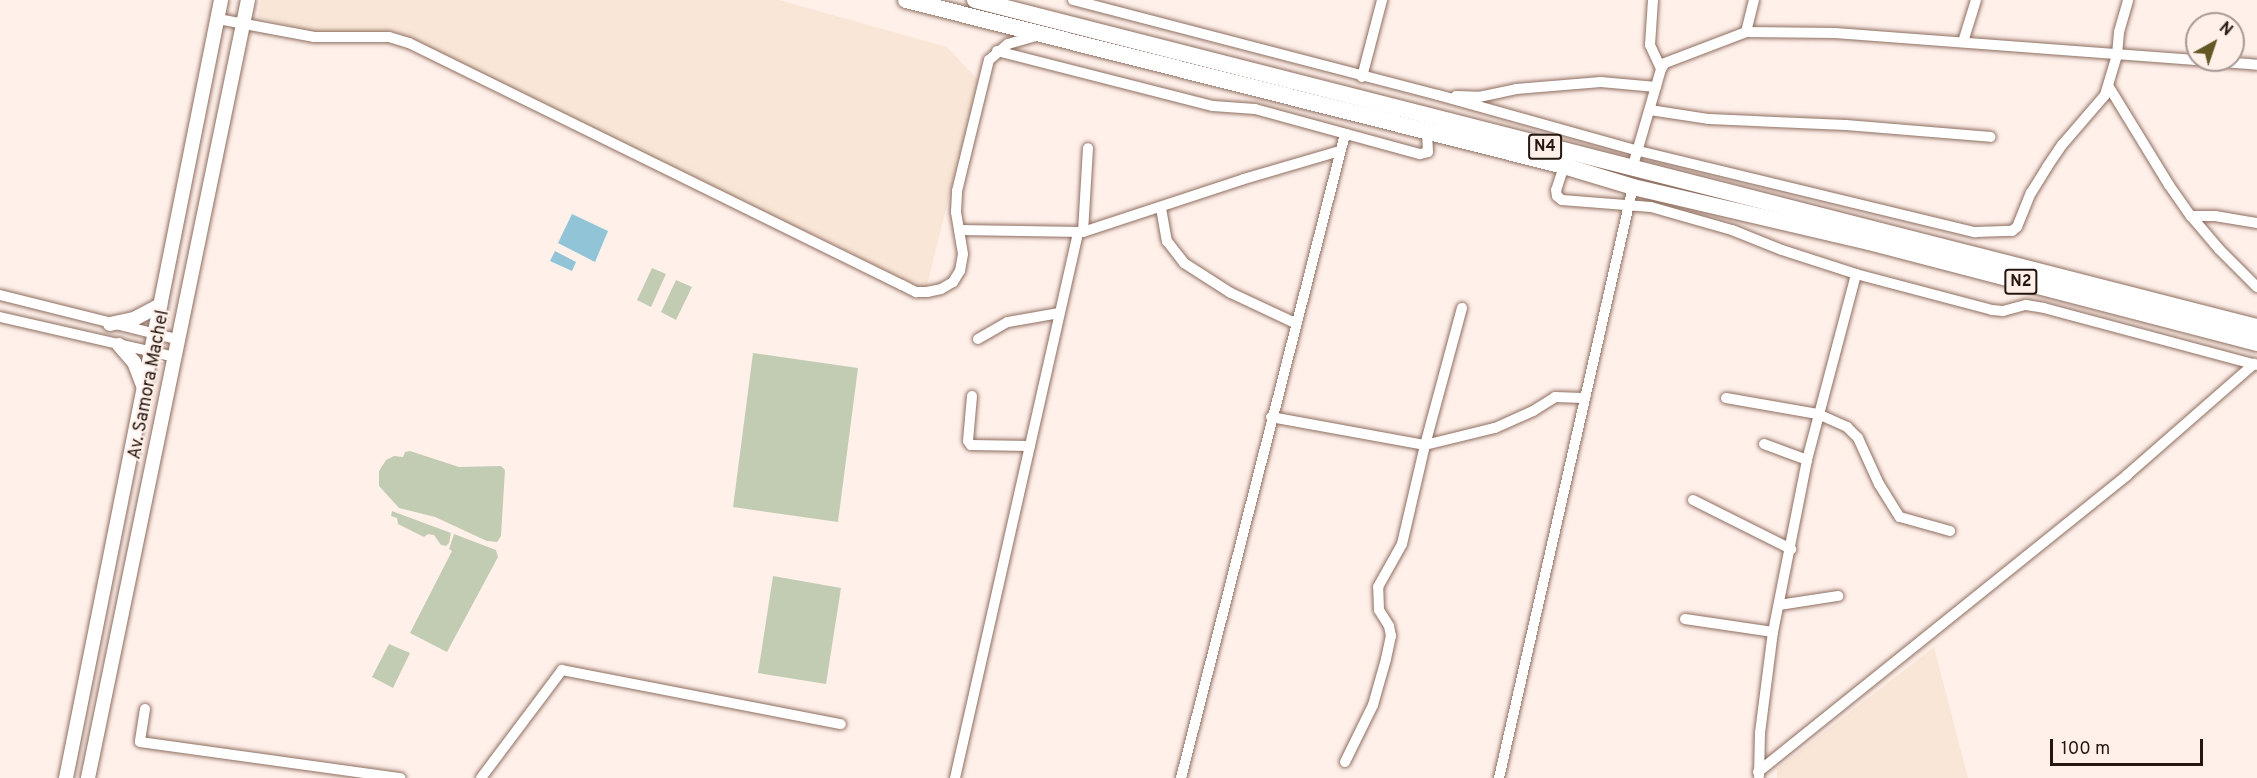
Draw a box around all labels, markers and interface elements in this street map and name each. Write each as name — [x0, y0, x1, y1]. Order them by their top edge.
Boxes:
north arrow — [2185, 12, 2245, 72]
text: N — [2214, 18, 2236, 41]
road number: N4 — [1527, 134, 1563, 160]
road number: N2 — [2003, 269, 2039, 295]
street label: Av. Samora Machel — [125, 309, 175, 461]
scale bar — [2053, 727, 2206, 765]
text: 100 m — [2061, 738, 2110, 761]

